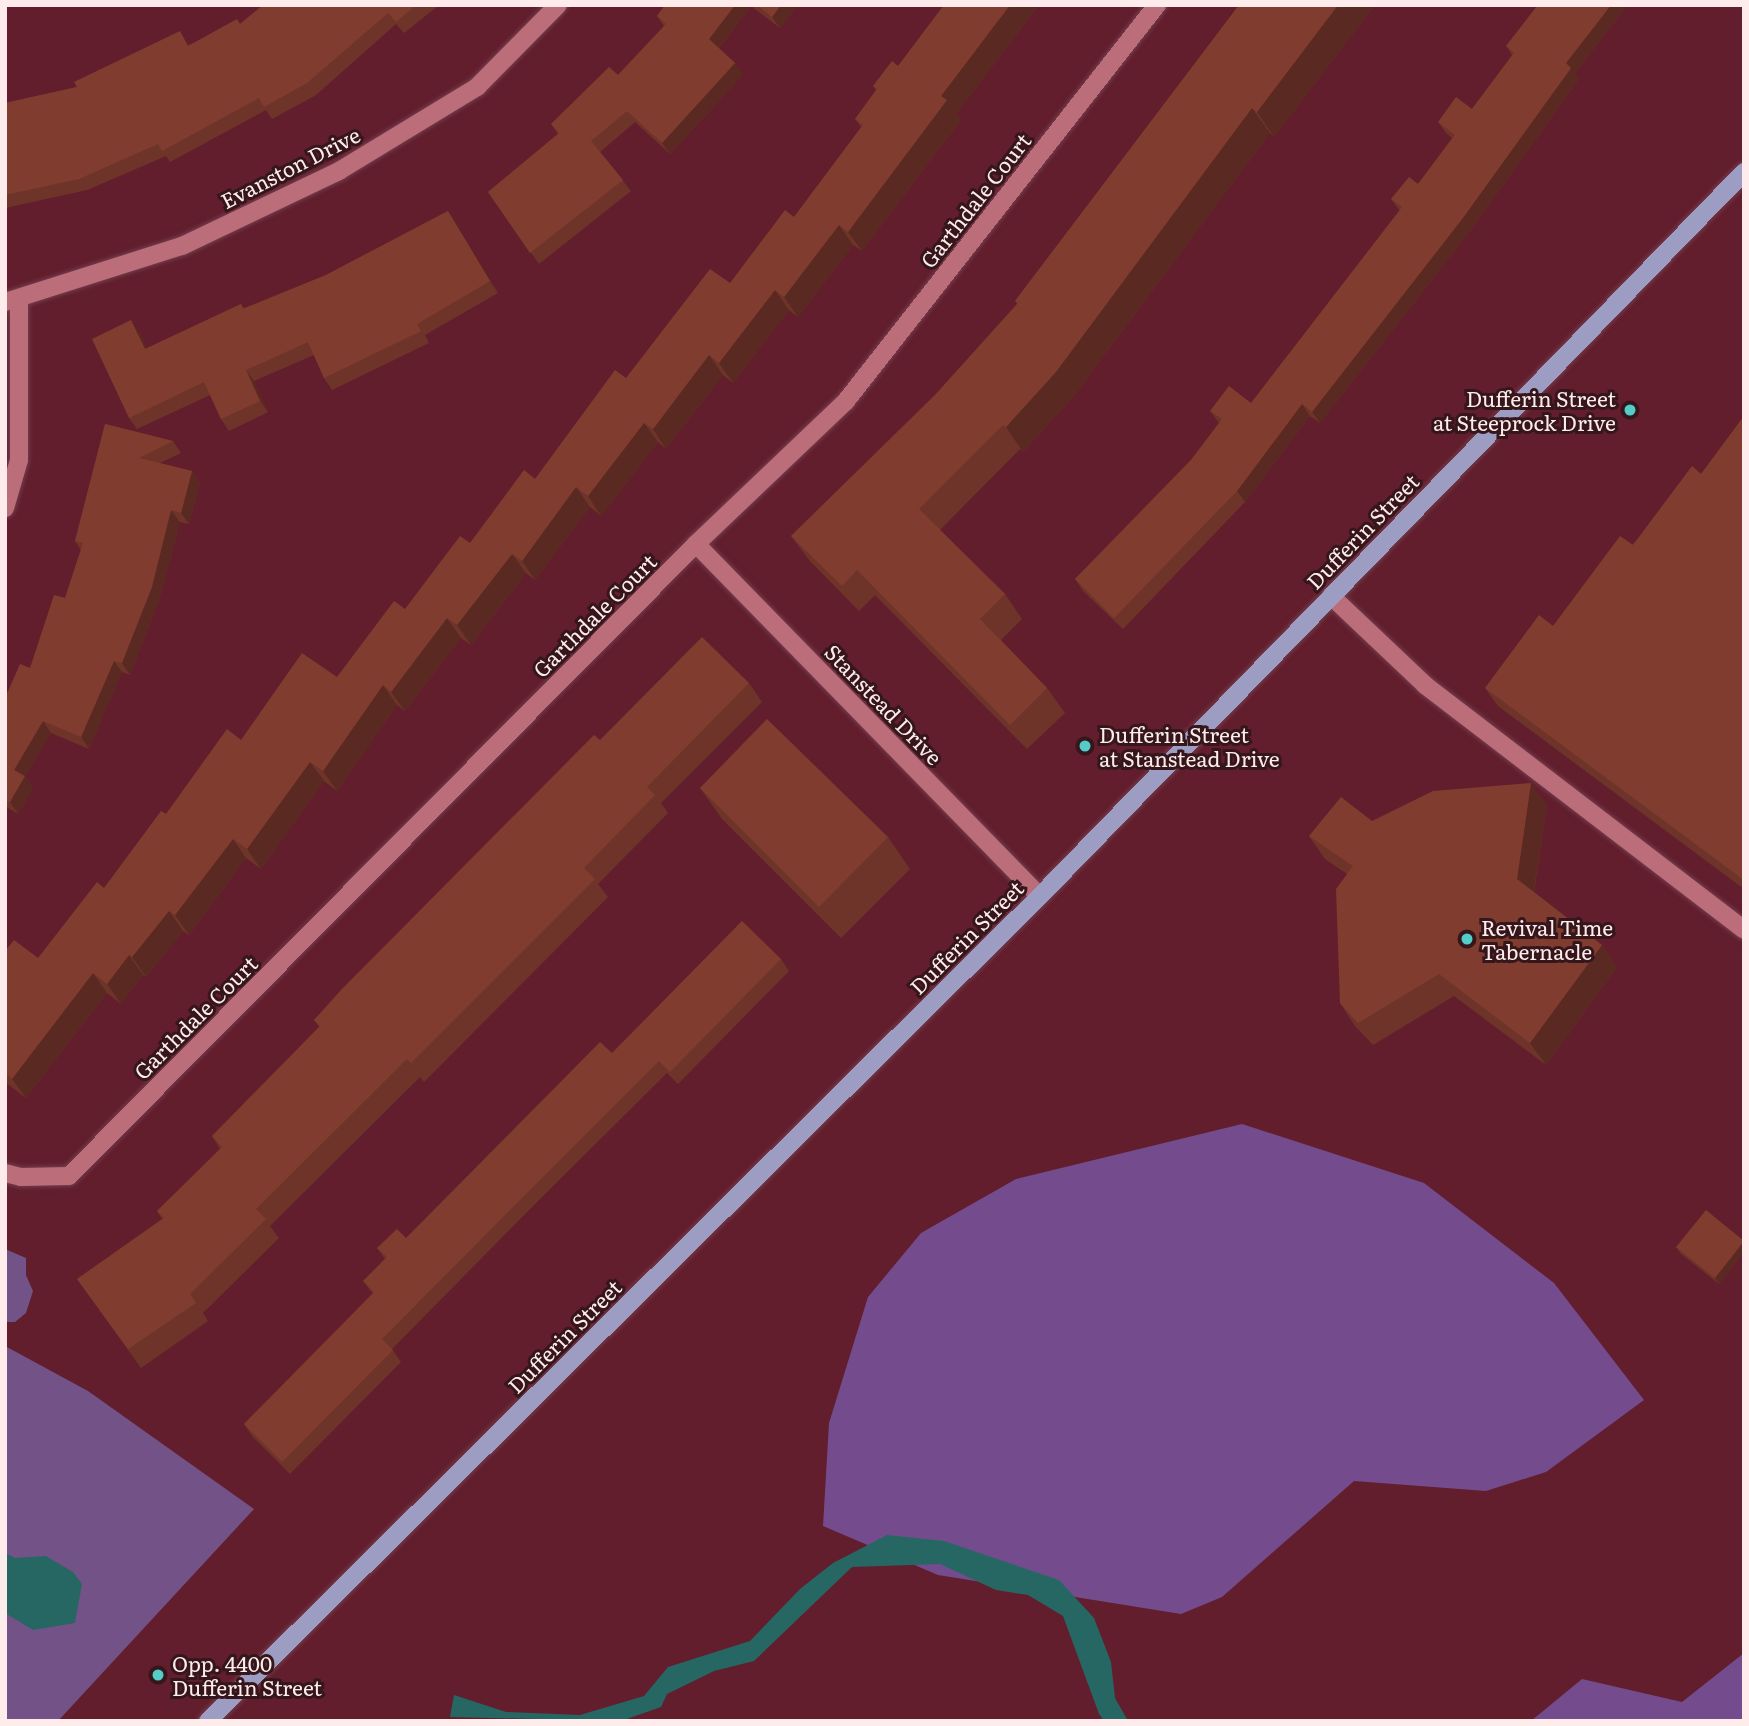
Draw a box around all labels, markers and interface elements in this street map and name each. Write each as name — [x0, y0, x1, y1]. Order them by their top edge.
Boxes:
street label: Evanston Drive — [216, 121, 364, 213]
street label: Garthdale Court — [915, 128, 1035, 272]
place label: Dufferin Street at Steeprock Drive — [1433, 385, 1616, 435]
marker: Dufferin Street at Steeprock Drive — [1622, 402, 1638, 418]
street label: Dufferin Street — [1301, 468, 1423, 594]
street label: Garthdale Court — [527, 548, 661, 682]
street label: Stanstead Drive — [820, 639, 948, 769]
place label: Dufferin Street at Stanstead Drive — [1099, 721, 1280, 771]
marker: Dufferin Street at Stanstead Drive — [1077, 738, 1093, 754]
street label: Dufferin Street — [904, 875, 1028, 999]
place label: Revival Time Tabernacle — [1481, 914, 1613, 964]
marker: Revival Time Tabernacle — [1459, 931, 1475, 947]
street label: Garthdale Court — [128, 950, 262, 1084]
street label: Dufferin Street — [502, 1274, 626, 1398]
place label: Opp. 4400 Dufferin Street — [172, 1650, 322, 1700]
marker: Opp. 4400 Dufferin Street — [150, 1667, 166, 1683]

